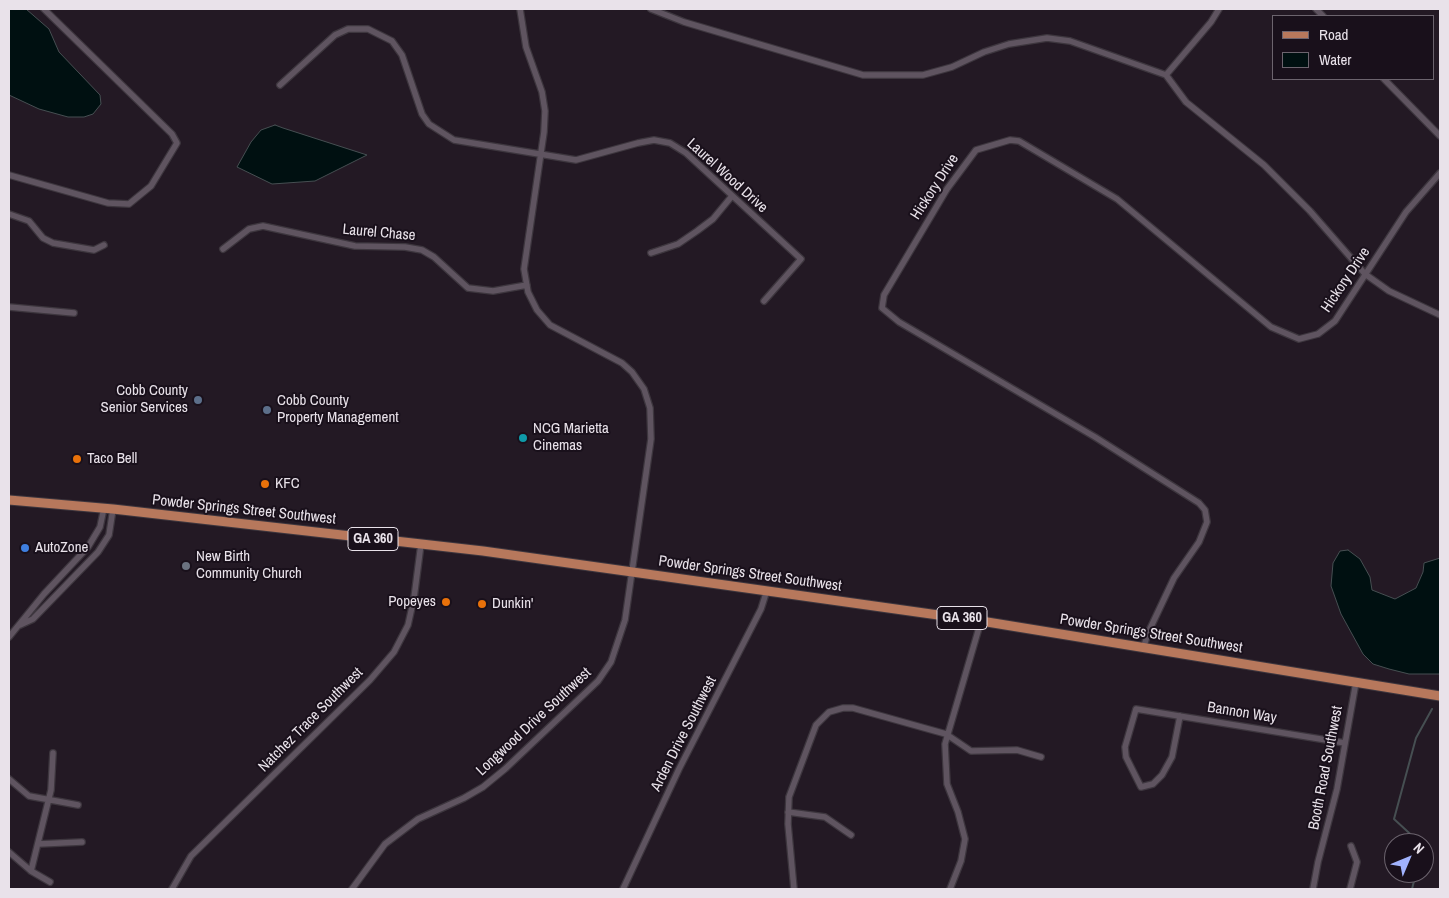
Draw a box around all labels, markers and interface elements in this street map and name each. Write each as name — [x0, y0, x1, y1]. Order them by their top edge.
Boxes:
legend — [1272, 15, 1434, 80]
text: Road — [1319, 24, 1348, 45]
text: Water — [1319, 49, 1351, 70]
street label: Laurel Wood Drive — [683, 135, 771, 217]
street label: Hickory Drive — [907, 151, 963, 223]
street label: Laurel Chase — [342, 221, 416, 245]
street label: Hickory Drive — [1318, 244, 1374, 316]
place label: Cobb County Senior Services — [100, 382, 188, 417]
place label: Cobb County Property Management — [277, 392, 399, 427]
marker: Cobb County Senior Services — [192, 394, 204, 406]
marker: Cobb County Property Management — [261, 404, 273, 416]
place label: NCG Marietta Cinemas — [533, 420, 609, 455]
marker: NCG Marietta Cinemas — [517, 432, 529, 444]
place label: Taco Bell — [87, 450, 137, 468]
marker: Taco Bell — [71, 453, 83, 465]
place label: KFC — [275, 475, 300, 493]
marker: KFC — [259, 478, 271, 490]
street label: Powder Springs Street Southwest — [151, 491, 337, 529]
road number: GA 360 — [348, 528, 398, 550]
place label: AutoZone — [35, 539, 88, 557]
marker: AutoZone — [19, 542, 31, 554]
place label: New Birth Community Church — [196, 548, 302, 583]
street label: Powder Springs Street Southwest — [657, 552, 843, 596]
marker: New Birth Community Church — [180, 560, 192, 572]
place label: Popeyes — [388, 593, 436, 611]
place label: Dunkin' — [492, 595, 533, 613]
marker: Popeyes — [440, 596, 452, 608]
marker: Dunkin' — [476, 598, 488, 610]
road number: GA 360 — [937, 606, 987, 630]
street label: Powder Springs Street Southwest — [1058, 611, 1244, 657]
street label: Natchez Trace Southwest — [255, 664, 367, 776]
street label: Longwood Drive Southwest — [473, 664, 595, 780]
street label: Arden Drive Southwest — [647, 674, 721, 794]
street label: Bannon Way — [1206, 699, 1278, 727]
street label: Booth Road Southwest — [1305, 705, 1347, 831]
north arrow — [1384, 833, 1434, 883]
text: N — [1410, 839, 1428, 857]

